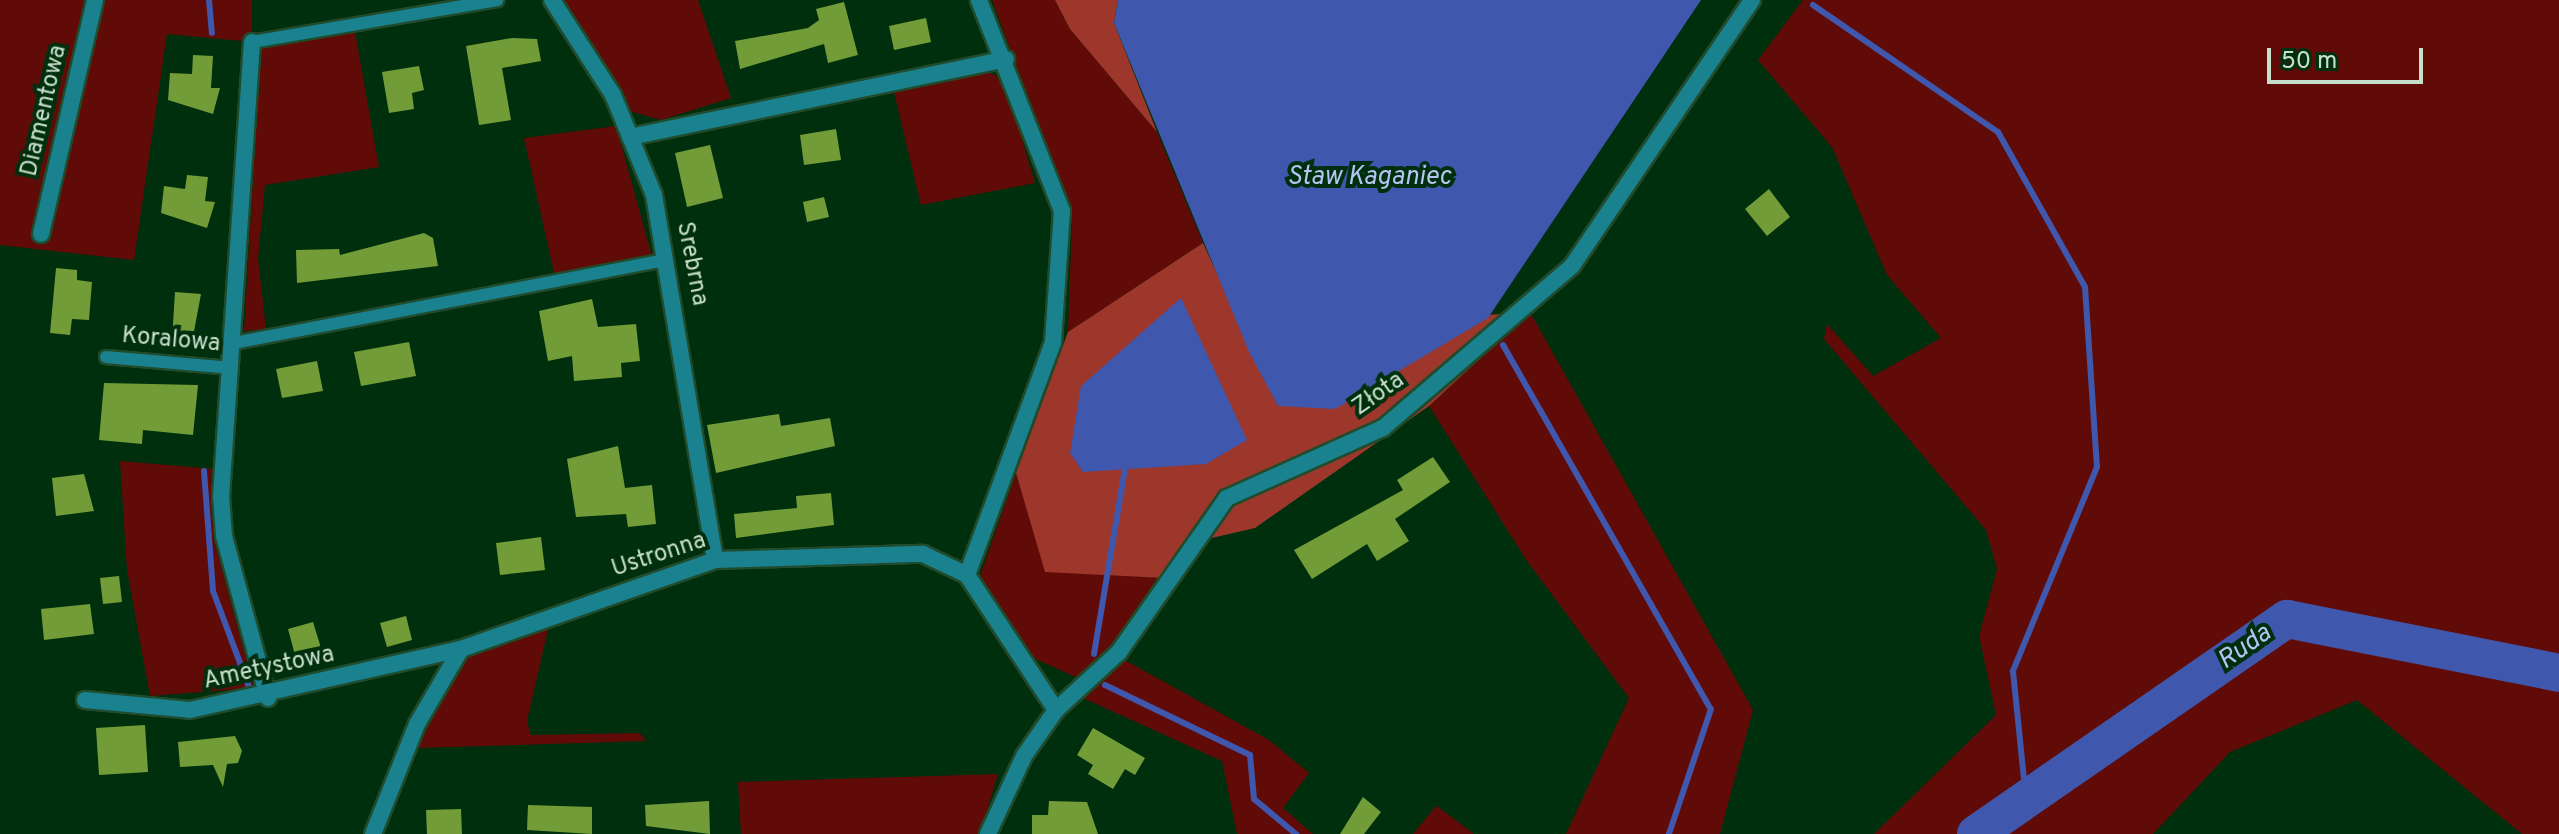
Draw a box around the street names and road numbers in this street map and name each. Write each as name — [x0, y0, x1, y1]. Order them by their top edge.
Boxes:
street label: Diamentowa — [16, 43, 74, 179]
street label: Srebrna — [669, 220, 713, 308]
street label: Koralowa — [120, 322, 222, 360]
street label: Złota — [1348, 367, 1410, 423]
street label: Ustronna — [608, 527, 710, 585]
street label: Ametystowa — [201, 641, 337, 697]

